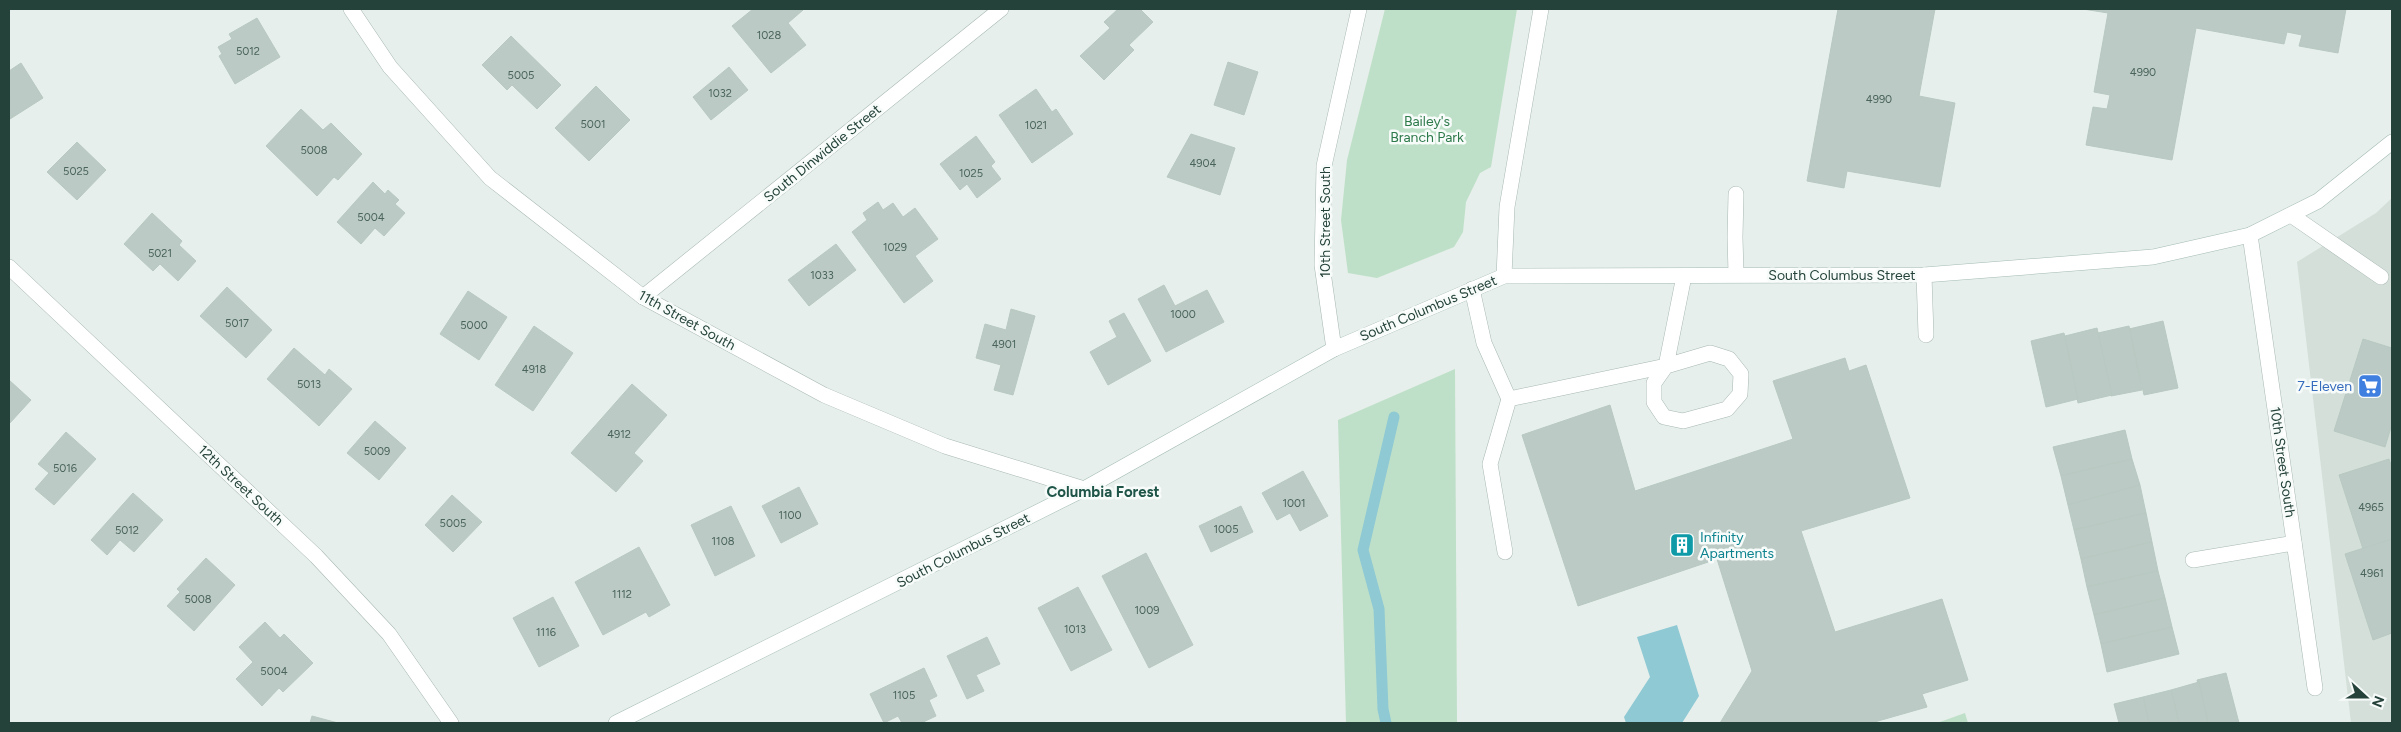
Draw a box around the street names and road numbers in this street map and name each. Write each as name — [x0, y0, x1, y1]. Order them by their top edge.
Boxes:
street label: South Dinwiddie Street — [760, 101, 884, 206]
street label: 10th Street South — [1317, 166, 1334, 278]
street label: South Columbus Street — [1768, 267, 1916, 284]
street label: South Columbus Street — [1357, 272, 1499, 345]
street label: 11th Street South — [635, 287, 738, 354]
street label: 10th Street South — [2266, 406, 2299, 519]
street label: 12th Street South — [194, 441, 287, 529]
street label: South Columbus Street — [894, 509, 1033, 591]

